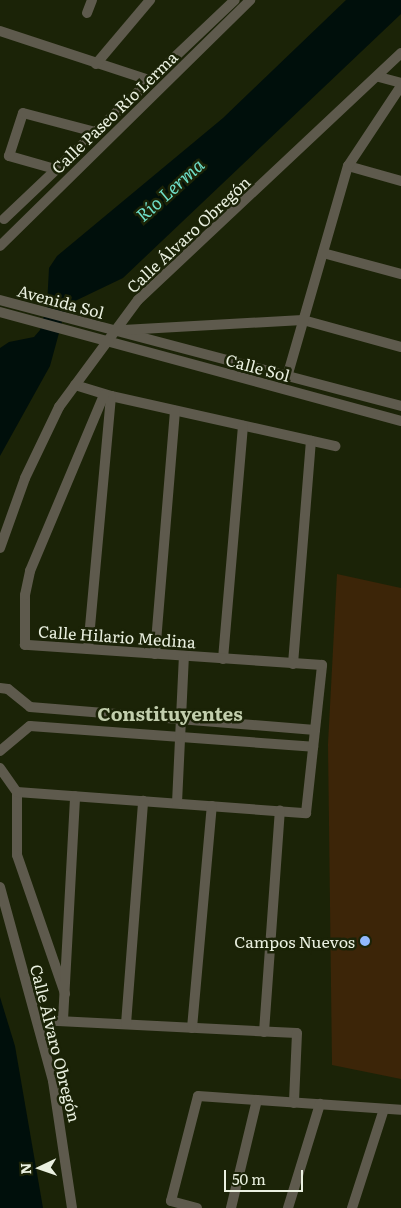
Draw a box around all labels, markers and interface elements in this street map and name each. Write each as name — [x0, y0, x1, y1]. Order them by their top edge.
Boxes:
street label: Calle Paseo Río Lerma — [47, 47, 181, 177]
water label: Río Lerma — [132, 154, 208, 226]
street label: Calle Álvaro Obregón — [122, 172, 254, 296]
street label: Avenida Sol — [15, 280, 107, 322]
street label: Calle Sol — [224, 349, 292, 385]
street label: Calle Hilario Medina — [37, 621, 197, 651]
district label: Constituyentes — [97, 703, 243, 725]
place label: Campos Nuevos — [234, 931, 355, 951]
marker: Campos Nuevos — [359, 935, 371, 947]
street label: Calle Álvaro Obregón — [27, 962, 85, 1124]
north arrow — [15, 1143, 65, 1193]
scale bar — [226, 1160, 305, 1192]
text: N — [15, 1162, 35, 1175]
text: 50 m — [232, 1167, 266, 1190]

